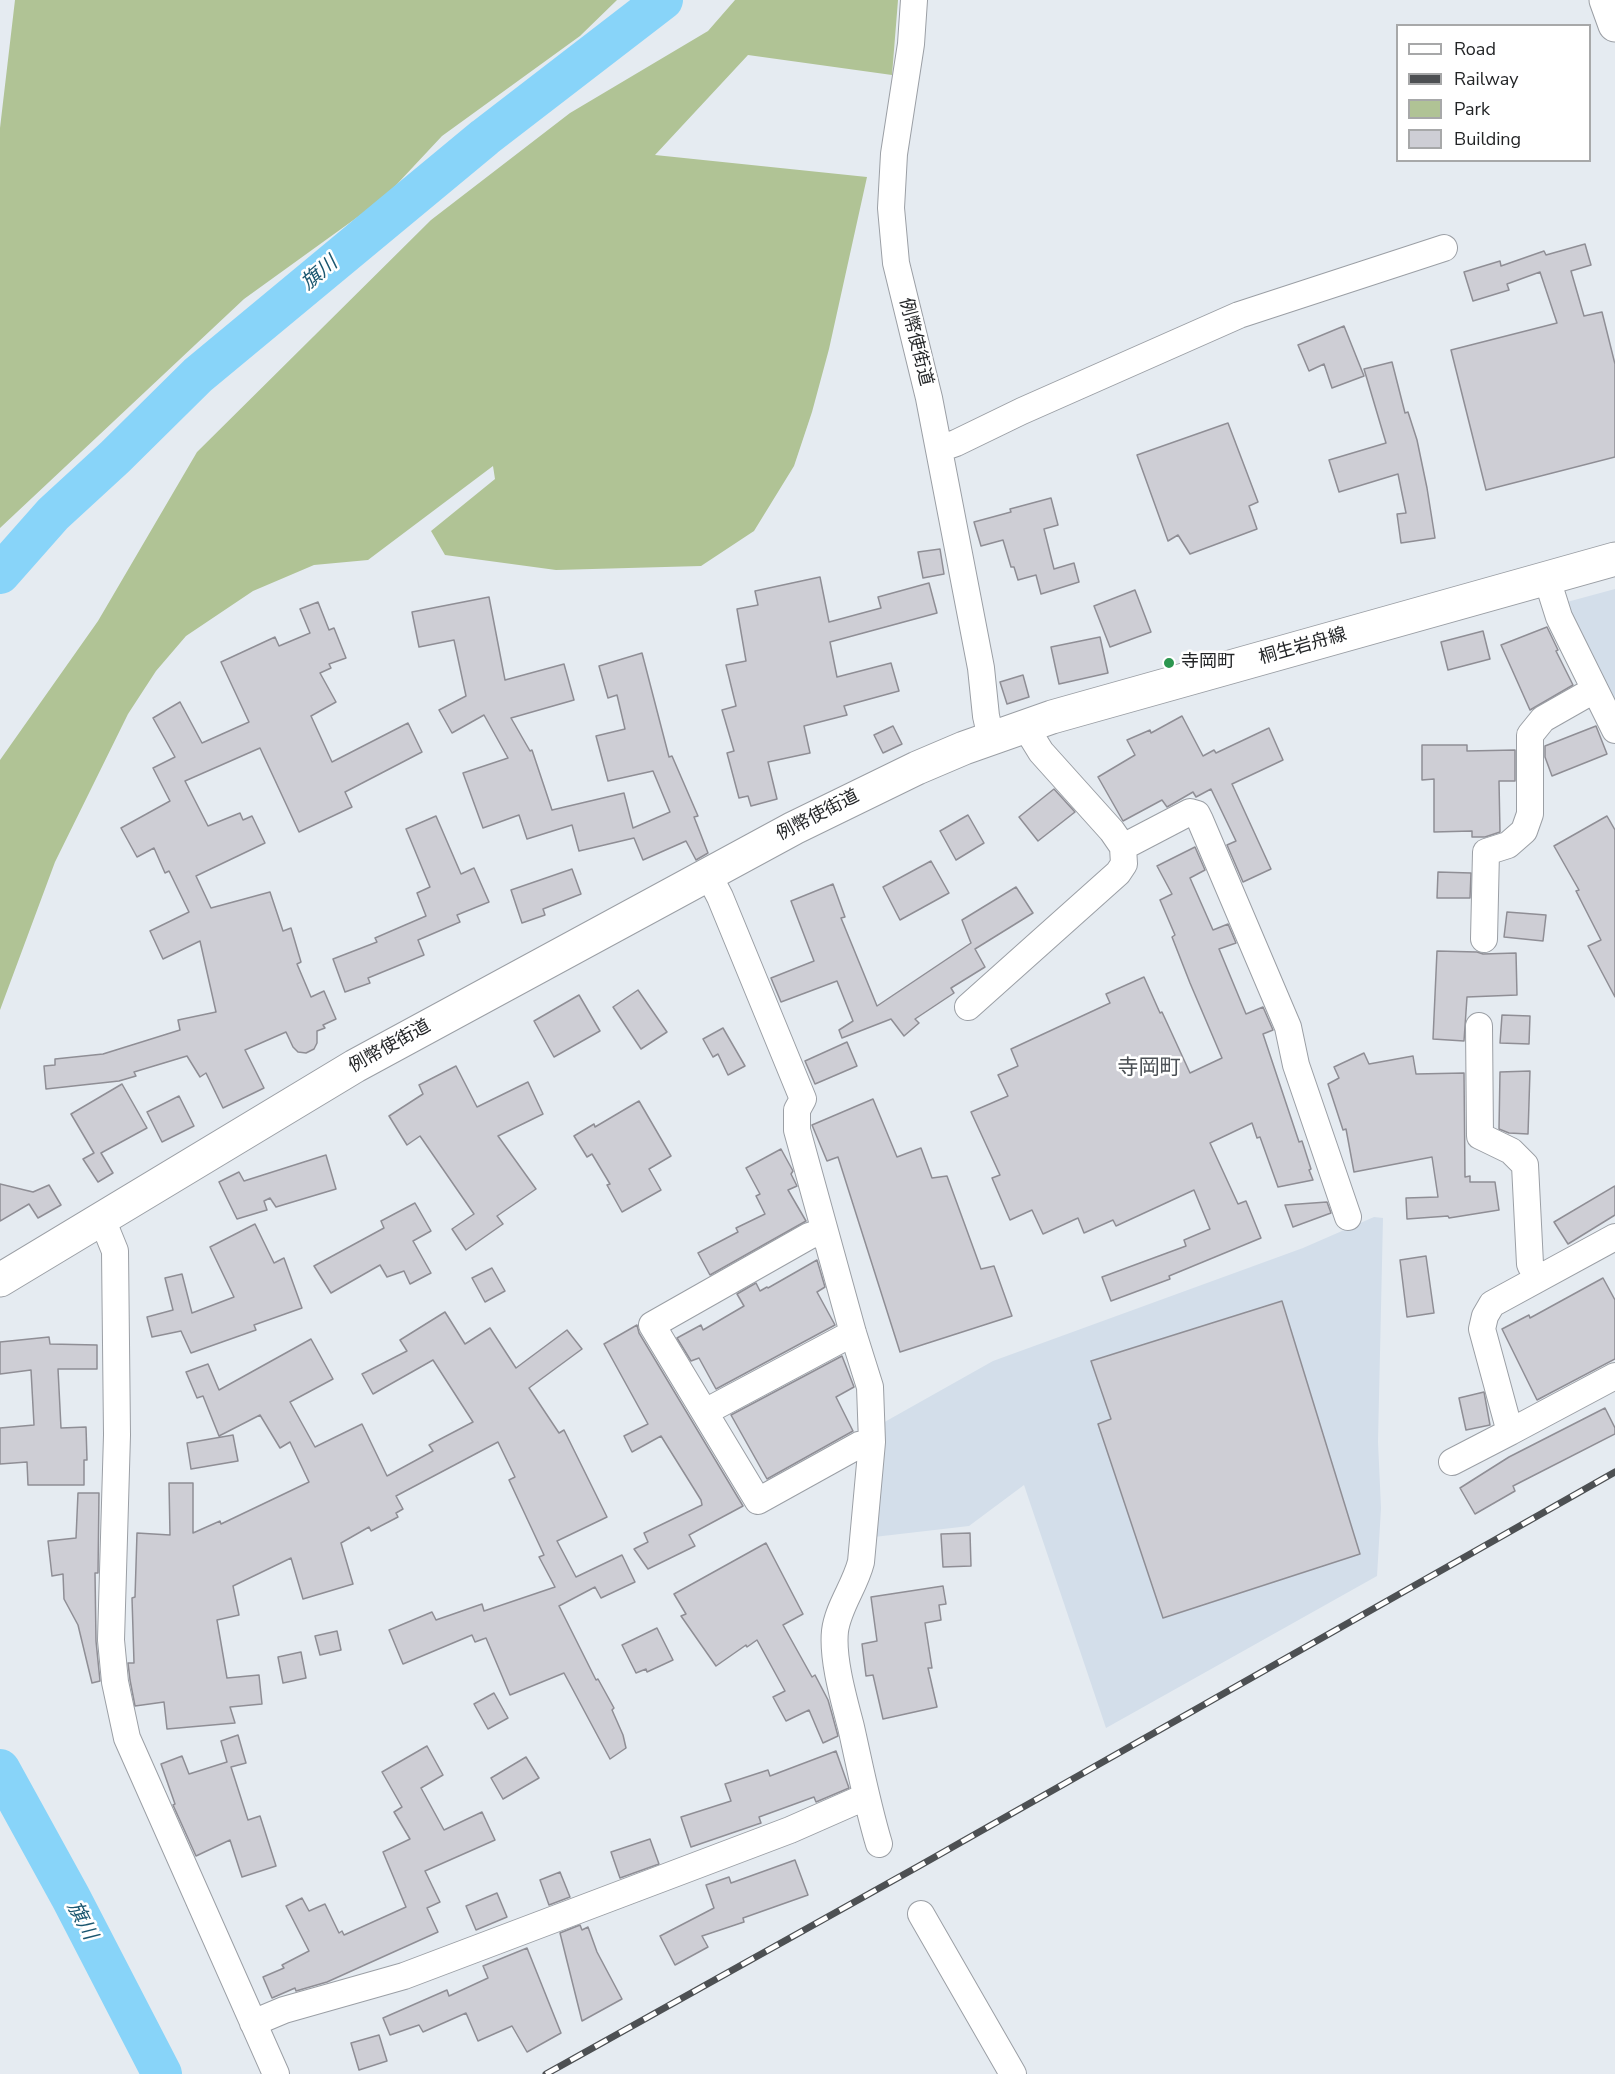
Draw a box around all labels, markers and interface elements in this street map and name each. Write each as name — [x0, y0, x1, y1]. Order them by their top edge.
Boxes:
legend — [1396, 24, 1591, 162]
text: Road — [1454, 37, 1496, 61]
text: Railway — [1454, 67, 1519, 91]
text: Park — [1454, 97, 1490, 121]
text: Building — [1454, 127, 1521, 151]
water label: 旗川 — [297, 252, 343, 296]
street label: 例幣使街道 — [894, 296, 936, 388]
street label: 桐生岩舟線 — [1257, 624, 1349, 670]
place label: 寺岡町 — [1181, 652, 1235, 674]
marker: 寺岡町 — [1162, 656, 1176, 670]
street label: 例幣使街道 — [773, 786, 863, 846]
street label: 例幣使街道 — [345, 1016, 435, 1078]
district label: 寺岡町 — [1118, 1056, 1180, 1082]
water label: 旗川 — [61, 1898, 101, 1944]

